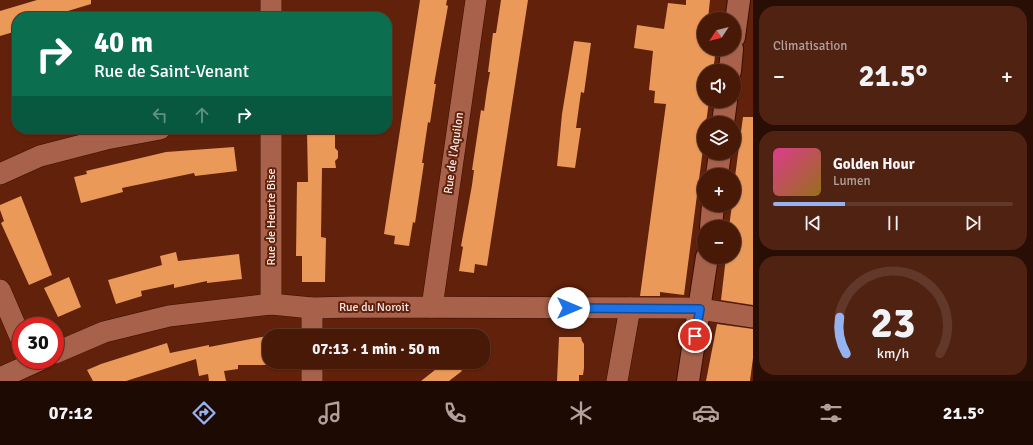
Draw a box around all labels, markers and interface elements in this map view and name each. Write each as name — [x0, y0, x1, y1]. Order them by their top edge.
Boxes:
north arrow — [697, 12, 741, 56]
map controls — [697, 12, 741, 264]
text: 40 m — [94, 26, 153, 60]
icon: right — [28, 28, 80, 80]
text: Climatisation — [773, 38, 847, 54]
text: 21.5° — [858, 58, 928, 95]
text: Rue de Saint-Venant — [94, 60, 249, 82]
text: − — [773, 63, 785, 90]
text: + — [1001, 63, 1013, 90]
button: sound — [697, 64, 741, 108]
icon: left — [149, 104, 171, 126]
icon: ahead — [191, 104, 213, 126]
icon: right — [233, 104, 255, 126]
street label: Rue de l'Aquilon — [441, 111, 467, 195]
button: layers — [697, 116, 741, 160]
text: Golden Hour — [833, 155, 915, 173]
button: + — [697, 168, 741, 212]
street label: Rue de Heurte Bise — [264, 169, 279, 265]
text: Lumen — [833, 173, 871, 189]
icon: previous — [802, 212, 824, 234]
icon: pause — [882, 212, 904, 234]
icon: next — [962, 212, 984, 234]
button: − — [697, 220, 741, 264]
position arrow — [548, 287, 590, 329]
text: 23 — [871, 297, 915, 348]
street label: Rue du Noroit — [339, 300, 409, 315]
speed limit sign: 30 — [12, 317, 64, 369]
pin — [678, 319, 712, 353]
icon: arrive — [684, 325, 706, 347]
text: 07:13 · 1 min · 50 m — [312, 340, 440, 358]
text: km/h — [877, 344, 909, 361]
icon: directions — [190, 399, 218, 427]
icon: music — [316, 399, 344, 427]
icon: phone — [441, 399, 469, 427]
icon: climate — [567, 399, 595, 427]
icon: car — [692, 399, 720, 427]
icon: filters — [817, 399, 845, 427]
text: 07:12 — [49, 402, 93, 424]
text: 21.5° — [943, 402, 984, 424]

